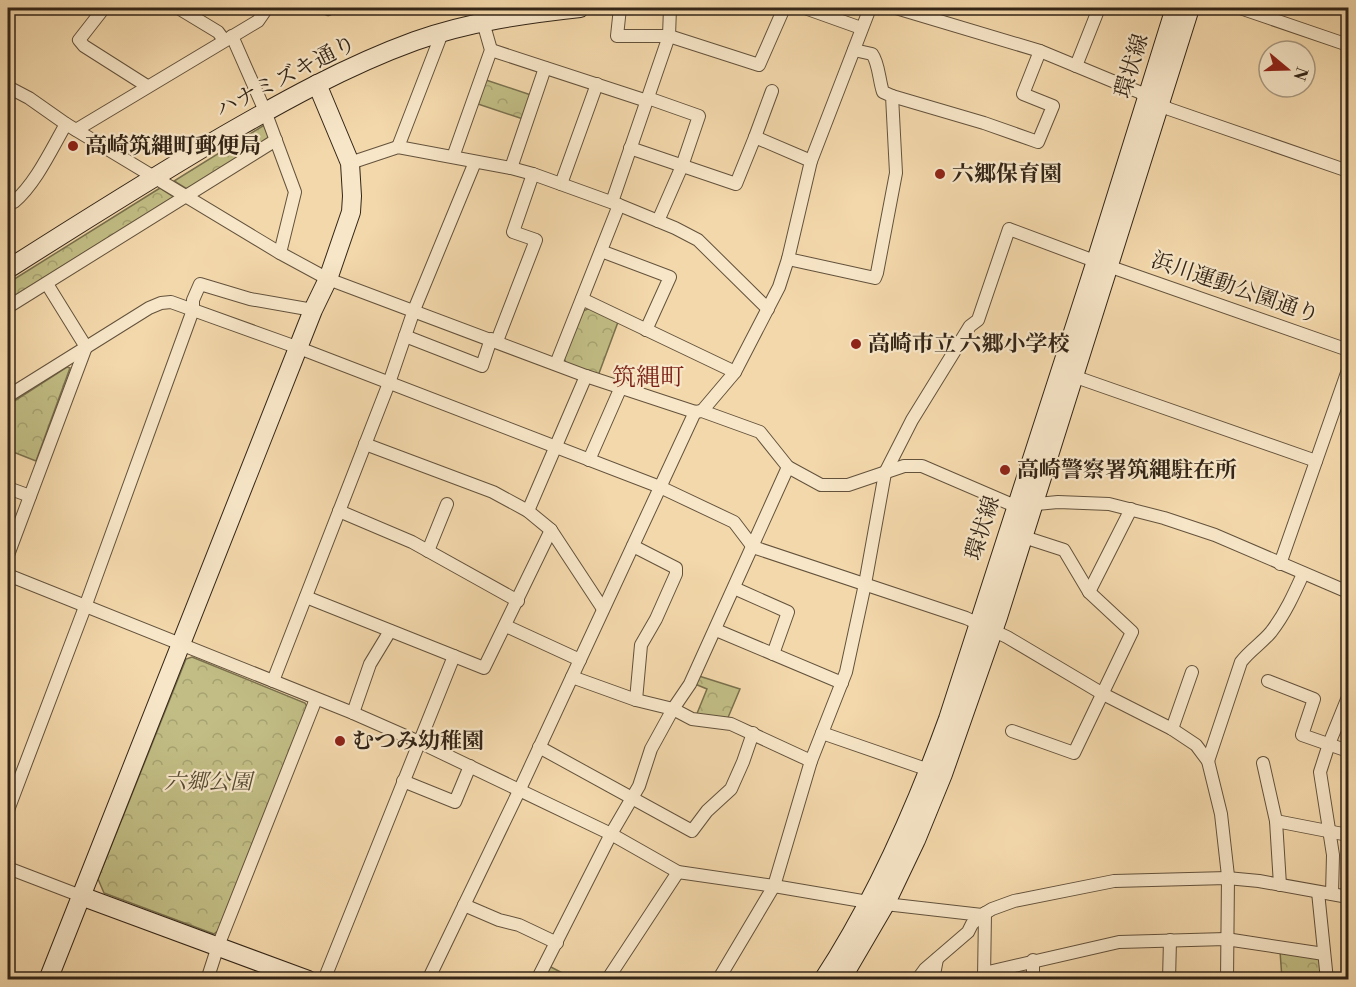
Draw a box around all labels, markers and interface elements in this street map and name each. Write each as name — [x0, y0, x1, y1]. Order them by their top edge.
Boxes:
street label: ハナミズキ通り — [211, 30, 361, 124]
street label: 環状線 — [1109, 30, 1155, 102]
north arrow — [1257, 39, 1317, 99]
text: N — [1289, 64, 1312, 83]
place label: 高崎筑縄町郵便局 — [85, 133, 261, 160]
marker: 高崎筑縄町郵便局 — [66, 139, 80, 153]
place label: 六郷保育園 — [952, 161, 1062, 188]
marker: 六郷保育園 — [933, 167, 947, 181]
street label: 浜川運動公園通り — [1147, 247, 1323, 329]
place label: 高崎市立 六郷小学校 — [868, 331, 1070, 358]
marker: 高崎市立 六郷小学校 — [849, 337, 863, 351]
district label: 筑縄町 — [612, 363, 684, 393]
place label: 高崎警察署筑縄駐在所 — [1017, 457, 1237, 484]
marker: 高崎警察署筑縄駐在所 — [998, 463, 1012, 477]
street label: 環状線 — [960, 492, 1006, 564]
place label: むつみ幼稚園 — [352, 728, 484, 755]
marker: むつみ幼稚園 — [333, 734, 347, 748]
park label: 六郷公園 — [164, 769, 255, 796]

